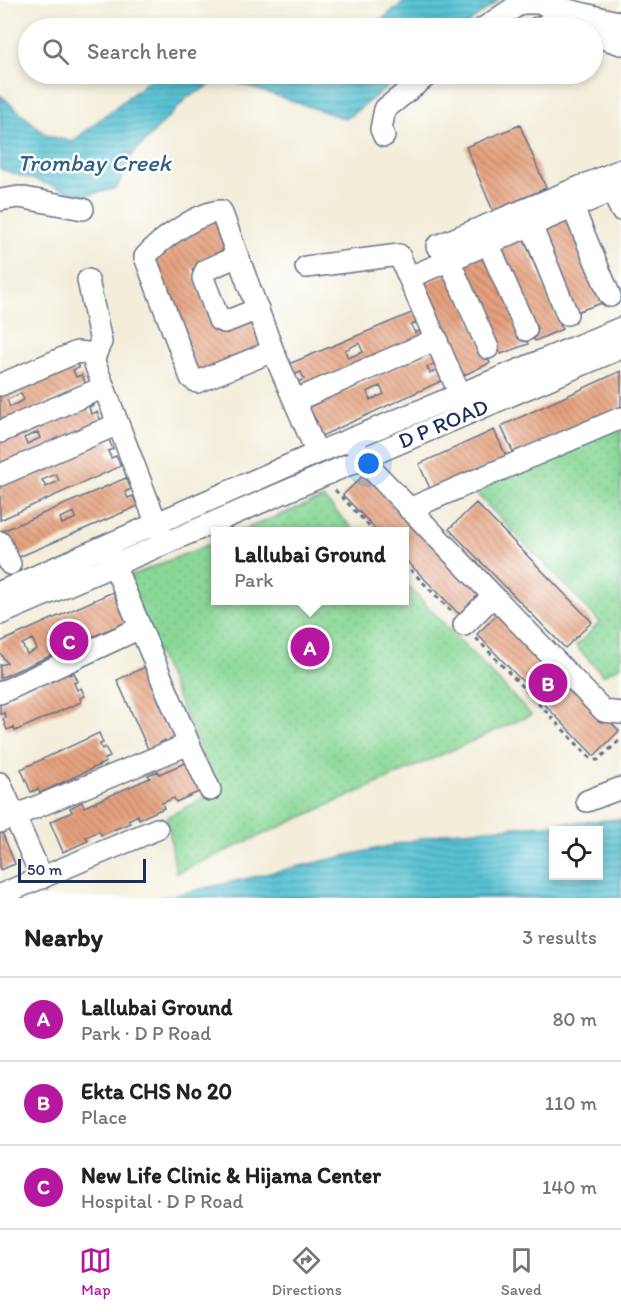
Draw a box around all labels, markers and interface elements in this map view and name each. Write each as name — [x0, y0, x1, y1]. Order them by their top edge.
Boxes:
search box — [18, 18, 603, 84]
icon: search — [39, 35, 72, 68]
text: Search here — [87, 38, 197, 65]
water label: Trombay Creek — [17, 148, 172, 177]
street label: D P ROAD — [394, 392, 492, 454]
your location — [354, 449, 383, 478]
popup — [211, 527, 409, 605]
text: Lallubai Ground — [234, 541, 386, 568]
text: Park — [234, 568, 274, 592]
pin: C — [50, 618, 88, 664]
pin: A — [290, 624, 330, 670]
pin: B — [528, 660, 568, 706]
map controls — [549, 826, 603, 880]
button: locate — [549, 826, 603, 880]
scale bar — [18, 856, 146, 884]
text: 50 m — [27, 860, 62, 879]
text: Nearby — [24, 921, 103, 953]
text: 3 results — [522, 925, 597, 949]
text: Lallubai Ground — [81, 994, 233, 1021]
text: A — [37, 1007, 50, 1031]
text: 80 m — [552, 1007, 597, 1031]
text: Park · D P Road — [81, 1021, 211, 1045]
text: Ekta CHS No 20 — [81, 1078, 232, 1105]
text: B — [37, 1091, 50, 1115]
text: 110 m — [545, 1091, 597, 1115]
text: Place — [81, 1105, 127, 1129]
text: New Life Clinic & Hijama Center — [81, 1162, 381, 1189]
text: C — [37, 1175, 50, 1199]
text: 140 m — [542, 1175, 597, 1199]
text: Hospital · D P Road — [81, 1189, 243, 1213]
tab: Map — [79, 1244, 112, 1299]
tab: Directions — [271, 1244, 342, 1299]
tab: Saved — [501, 1244, 542, 1299]

